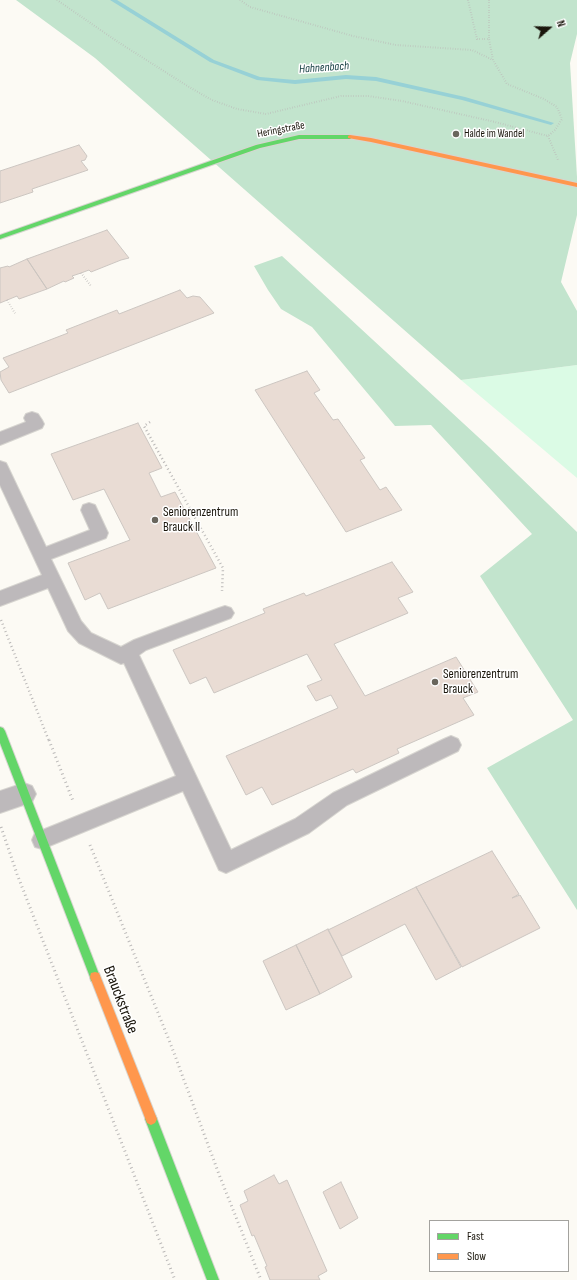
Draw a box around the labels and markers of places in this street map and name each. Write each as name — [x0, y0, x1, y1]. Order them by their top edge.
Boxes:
place label: Halde im Wandel — [464, 127, 524, 141]
marker: Halde im Wandel — [451, 129, 461, 139]
place label: Seniorenzentrum Brauck II — [163, 505, 238, 536]
marker: Seniorenzentrum Brauck II — [150, 515, 160, 525]
place label: Seniorenzentrum Brauck — [443, 667, 518, 698]
marker: Seniorenzentrum Brauck — [430, 677, 440, 687]

